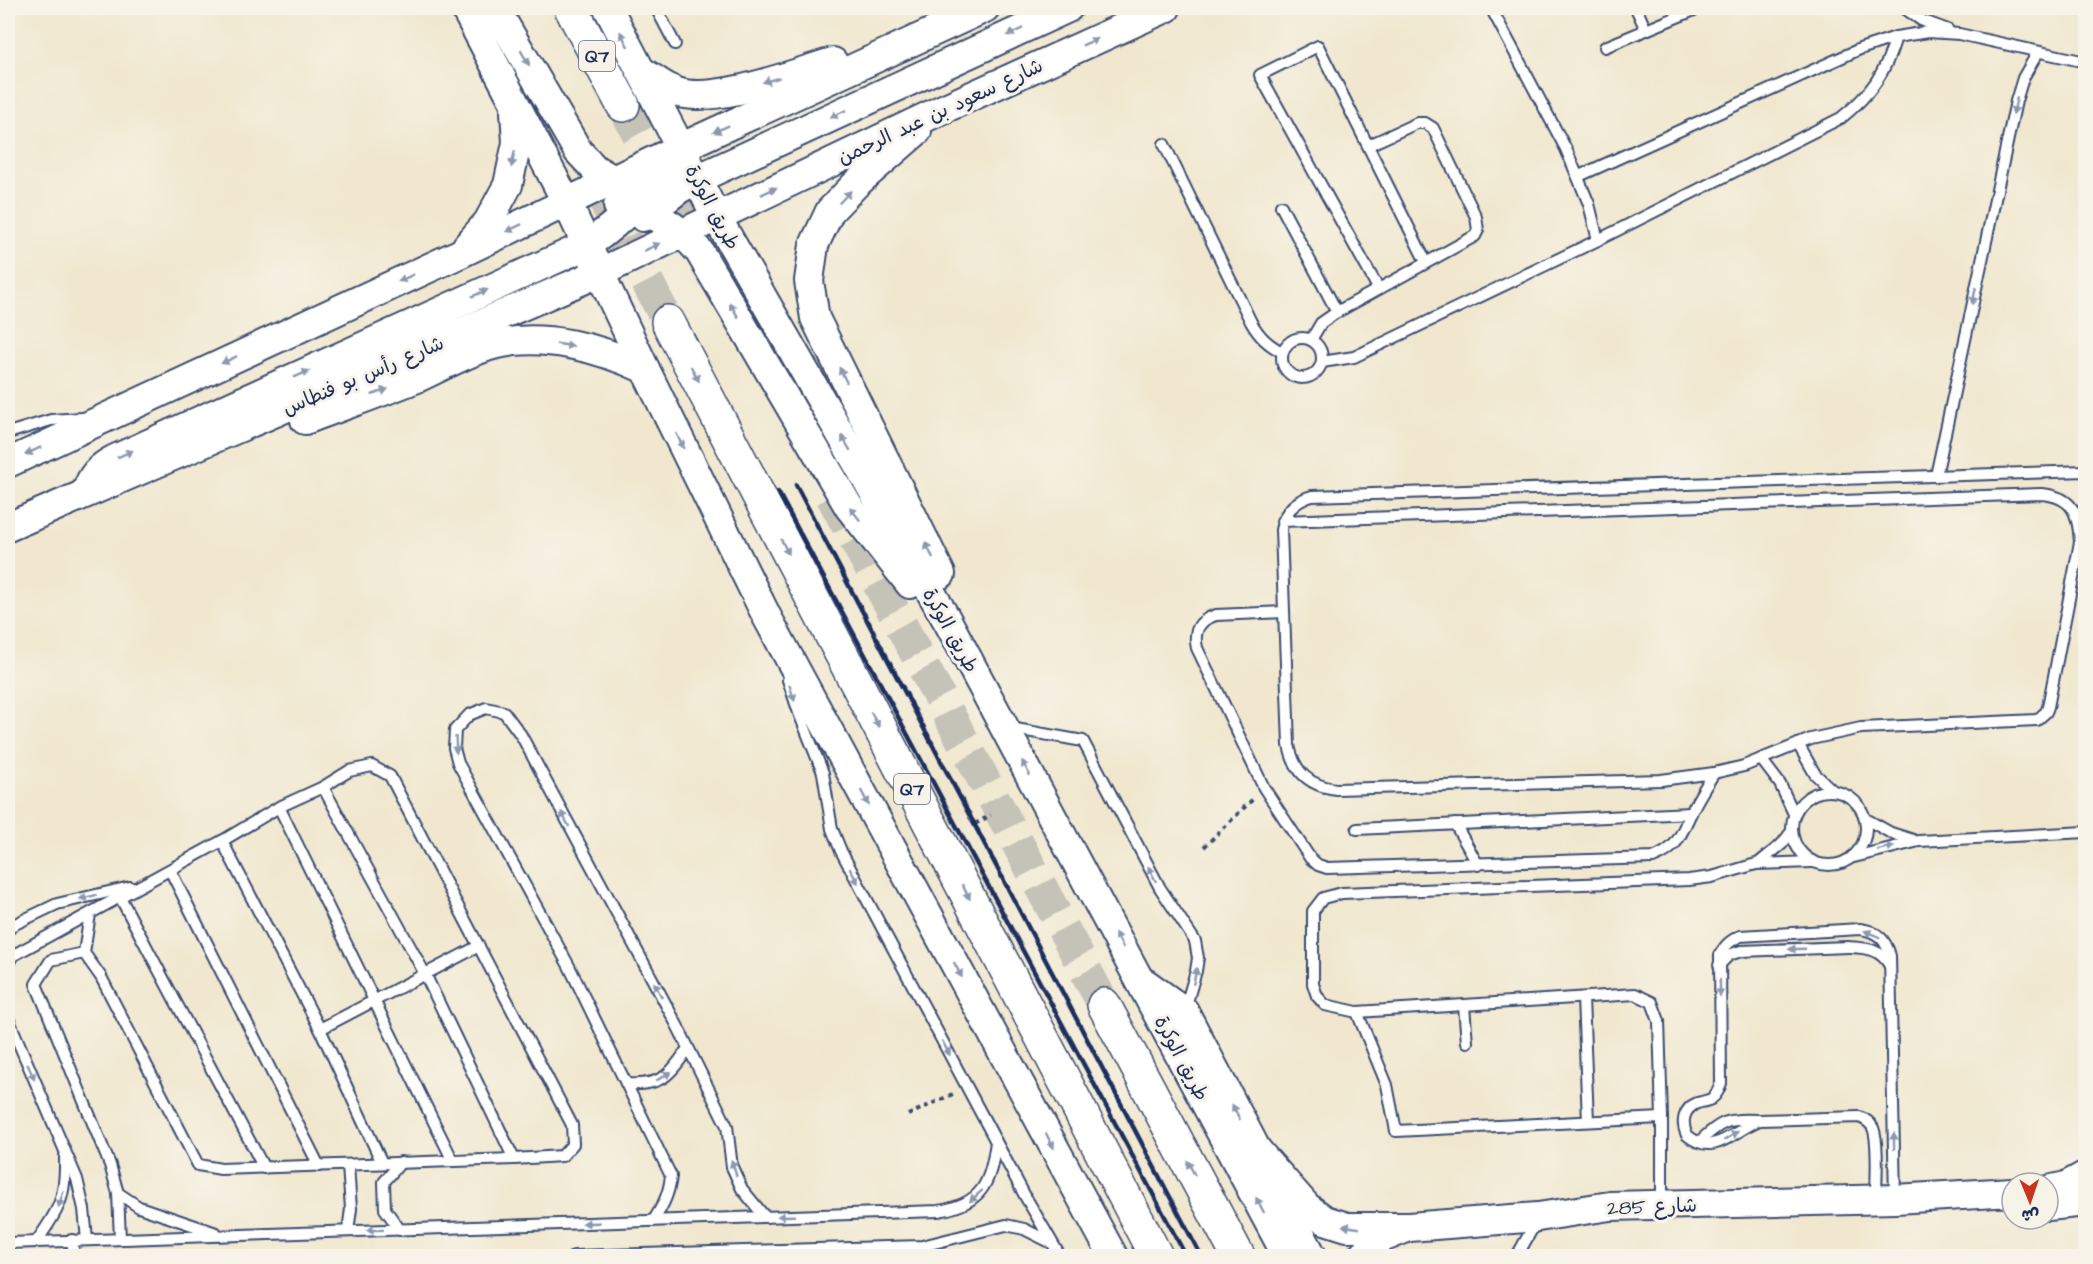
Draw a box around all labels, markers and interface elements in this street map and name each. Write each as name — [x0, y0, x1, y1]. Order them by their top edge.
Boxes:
one-way arrow — [1005, 27, 1023, 37]
one-way arrow — [619, 30, 629, 47]
one-way arrow — [1081, 37, 1099, 47]
road number: Q7 — [579, 41, 615, 71]
one-way arrow — [519, 50, 530, 66]
street label: شارع سعود بن عبد الرحمن — [833, 52, 1048, 172]
one-way arrow — [761, 76, 779, 85]
one-way arrow — [2010, 97, 2019, 116]
one-way arrow — [829, 109, 846, 118]
one-way arrow — [713, 124, 730, 133]
one-way arrow — [508, 150, 517, 169]
street label: طريق الوكرة — [678, 160, 746, 255]
one-way arrow — [760, 186, 777, 195]
one-way arrow — [837, 190, 851, 204]
one-way arrow — [505, 224, 522, 233]
one-way arrow — [643, 243, 660, 252]
one-way arrow — [398, 274, 415, 283]
one-way arrow — [1969, 287, 1978, 306]
one-way arrow — [471, 288, 489, 298]
one-way arrow — [729, 301, 739, 318]
street label: شارع رأس بو فنطاس — [278, 329, 448, 423]
one-way arrow — [555, 340, 574, 349]
one-way arrow — [221, 356, 238, 365]
one-way arrow — [690, 366, 700, 383]
one-way arrow — [838, 366, 848, 383]
one-way arrow — [294, 369, 311, 378]
one-way arrow — [371, 386, 389, 396]
one-way arrow — [675, 432, 685, 449]
one-way arrow — [841, 435, 851, 452]
one-way arrow — [25, 446, 42, 455]
one-way arrow — [116, 450, 133, 459]
one-way arrow — [848, 506, 861, 522]
one-way arrow — [780, 539, 790, 556]
one-way arrow — [924, 541, 934, 559]
street label: طريق الوكرة — [915, 583, 985, 678]
one-way arrow — [788, 684, 797, 702]
one-way arrow — [871, 711, 880, 728]
one-way arrow — [451, 735, 460, 754]
one-way arrow — [1021, 760, 1031, 777]
road number: Q7 — [894, 774, 930, 804]
one-way arrow — [860, 790, 870, 807]
one-way arrow — [560, 810, 570, 827]
one-way arrow — [1877, 843, 1895, 853]
one-way arrow — [1147, 865, 1157, 882]
one-way arrow — [849, 868, 859, 885]
one-way arrow — [961, 884, 971, 901]
one-way arrow — [79, 892, 97, 902]
one-way arrow — [1862, 929, 1880, 939]
one-way arrow — [1114, 931, 1124, 948]
one-way arrow — [1787, 944, 1806, 954]
one-way arrow — [953, 961, 963, 978]
one-way arrow — [1191, 967, 1200, 986]
one-way arrow — [1715, 979, 1725, 998]
one-way arrow — [653, 982, 663, 999]
street label: طريق الوكرة — [1147, 1011, 1215, 1106]
one-way arrow — [941, 1040, 951, 1057]
one-way arrow — [26, 1063, 36, 1081]
one-way arrow — [655, 1071, 672, 1082]
one-way arrow — [1232, 1103, 1241, 1120]
one-way arrow — [1723, 1131, 1740, 1142]
one-way arrow — [1889, 1131, 1899, 1150]
one-way arrow — [1045, 1133, 1055, 1150]
one-way arrow — [729, 1159, 738, 1177]
one-way arrow — [1186, 1159, 1195, 1176]
north arrow — [2000, 1171, 2060, 1231]
one-way arrow — [969, 1189, 984, 1202]
one-way arrow — [56, 1190, 65, 1208]
street label: شارع 285 — [1607, 1191, 1697, 1223]
one-way arrow — [1255, 1196, 1265, 1213]
text: ش — [2021, 1204, 2040, 1226]
one-way arrow — [776, 1212, 795, 1221]
one-way arrow — [581, 1218, 600, 1228]
one-way arrow — [1341, 1222, 1360, 1231]
one-way arrow — [365, 1226, 384, 1235]

